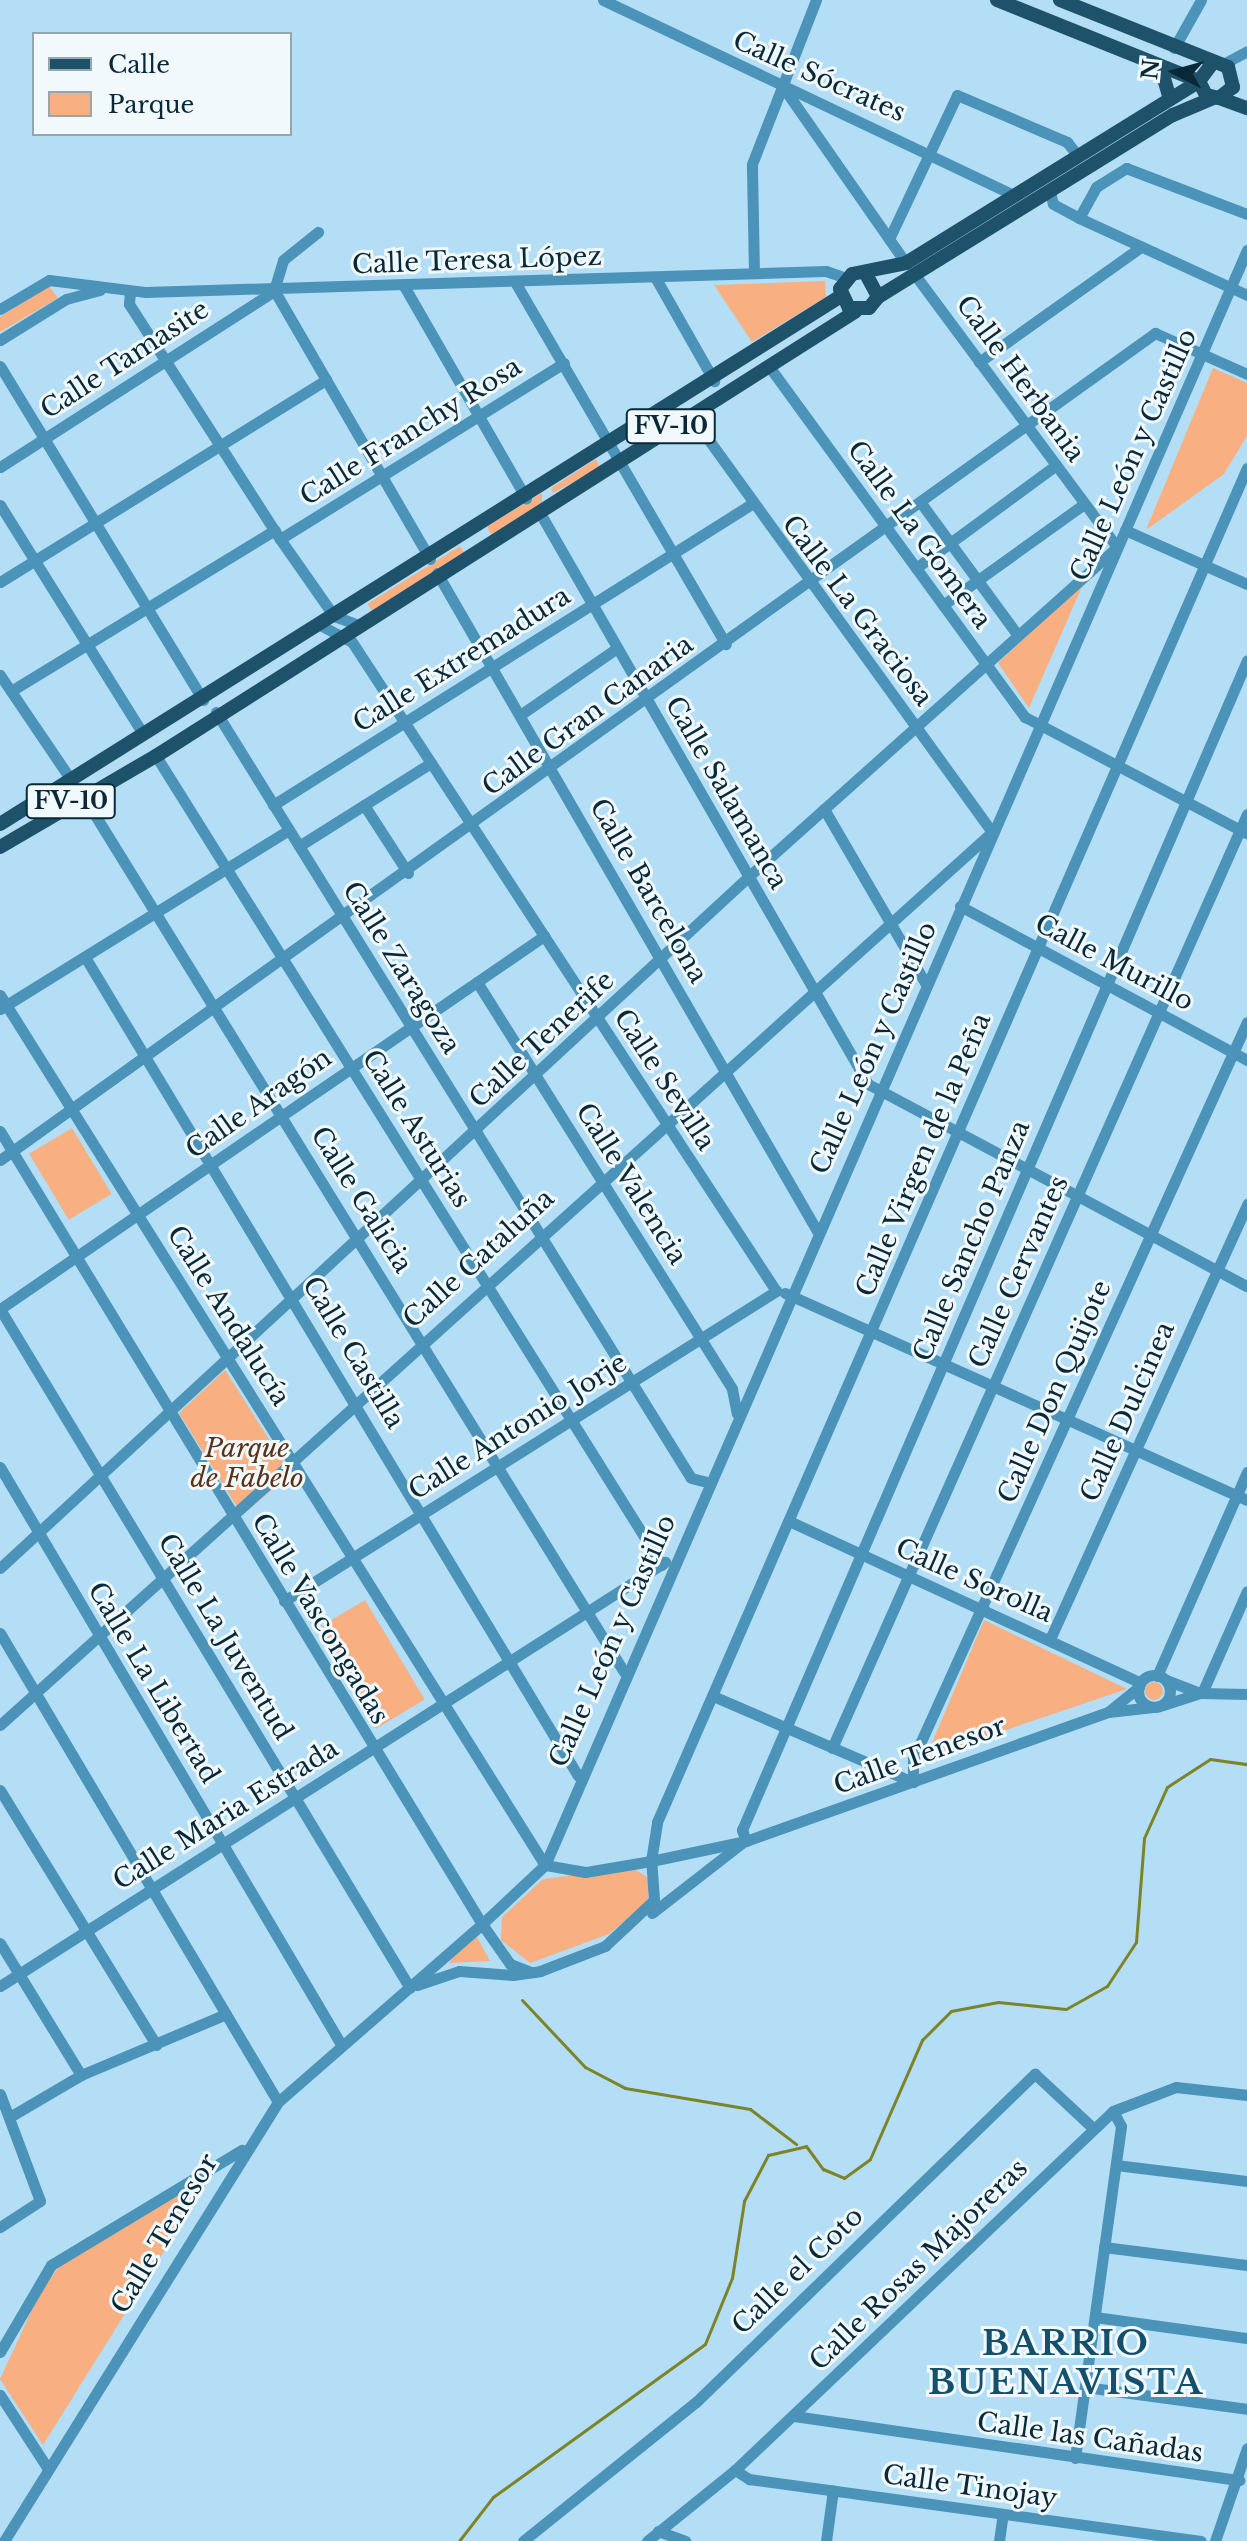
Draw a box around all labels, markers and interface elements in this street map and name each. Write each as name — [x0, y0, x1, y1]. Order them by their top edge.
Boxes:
street label: Calle Sócrates — [728, 25, 910, 129]
legend — [32, 32, 292, 136]
north arrow — [1135, 32, 1215, 112]
text: Calle — [108, 50, 170, 79]
text: N — [1136, 58, 1165, 81]
text: Parque — [108, 90, 194, 119]
street label: Calle Teresa López — [351, 241, 603, 281]
street label: Calle Herbania — [949, 290, 1091, 468]
street label: Calle Tamasite — [35, 294, 215, 426]
street label: Calle León y Castillo — [1064, 323, 1204, 587]
street label: Calle Franchy Rosa — [295, 351, 527, 513]
road number: FV-10 — [625, 406, 717, 446]
street label: Calle La Gomera — [840, 435, 998, 635]
street label: Calle La Graciosa — [775, 509, 939, 713]
street label: Calle Extremadura — [348, 580, 576, 740]
street label: Calle Gran Canaria — [477, 629, 699, 803]
street label: Calle Salamanca — [658, 691, 794, 895]
road number: FV-10 — [25, 781, 117, 821]
street label: Calle Barcelona — [583, 793, 713, 989]
street label: Calle Zaragoza — [336, 876, 466, 1060]
street label: Calle Murillo — [1029, 908, 1199, 1018]
street label: Calle León y Castillo — [804, 916, 944, 1180]
street label: Calle Tenerife — [463, 965, 621, 1115]
street label: Calle Sevilla — [607, 1004, 721, 1156]
street label: Calle Virgen de la Peña — [850, 1008, 998, 1302]
street label: Calle Aragón — [180, 1042, 338, 1166]
street label: Calle Asturias — [355, 1044, 477, 1214]
street label: Calle Valencia — [569, 1097, 693, 1271]
street label: Calle Sancho Panza — [907, 1116, 1037, 1366]
street label: Calle Galicia — [304, 1121, 418, 1279]
street label: Calle Cervantes — [963, 1171, 1075, 1373]
street label: Calle Cataluña — [397, 1183, 561, 1335]
street label: Calle Andalucía — [160, 1220, 296, 1412]
street label: Calle Castilla — [295, 1271, 411, 1435]
street label: Calle Don Quijote — [992, 1276, 1118, 1508]
street label: Calle Dulcinea — [1074, 1317, 1182, 1507]
street label: Calle Antonio Jorje — [403, 1347, 633, 1507]
park label: Parque de Fabelo — [190, 1433, 304, 1494]
street label: Calle Vascongadas — [245, 1508, 395, 1730]
street label: Calle León y Castillo — [543, 1509, 683, 1773]
street label: Calle La Juventud — [151, 1528, 299, 1746]
street label: Calle Sorolla — [891, 1532, 1057, 1630]
street label: Calle La Libertad — [81, 1577, 225, 1789]
street label: Calle Tenesor — [829, 1710, 1011, 1802]
street label: Calle Maria Estrada — [108, 1733, 344, 1897]
street label: Calle Tenesor — [105, 2148, 225, 2320]
street label: Calle Rosas Majoreras — [804, 2153, 1034, 2377]
street label: Calle el Coto — [726, 2201, 870, 2341]
district label: BARRIO BUENAVISTA — [928, 2323, 1204, 2402]
street label: Calle las Cañadas — [975, 2407, 1205, 2469]
street label: Calle Tinojay — [880, 2459, 1060, 2515]

